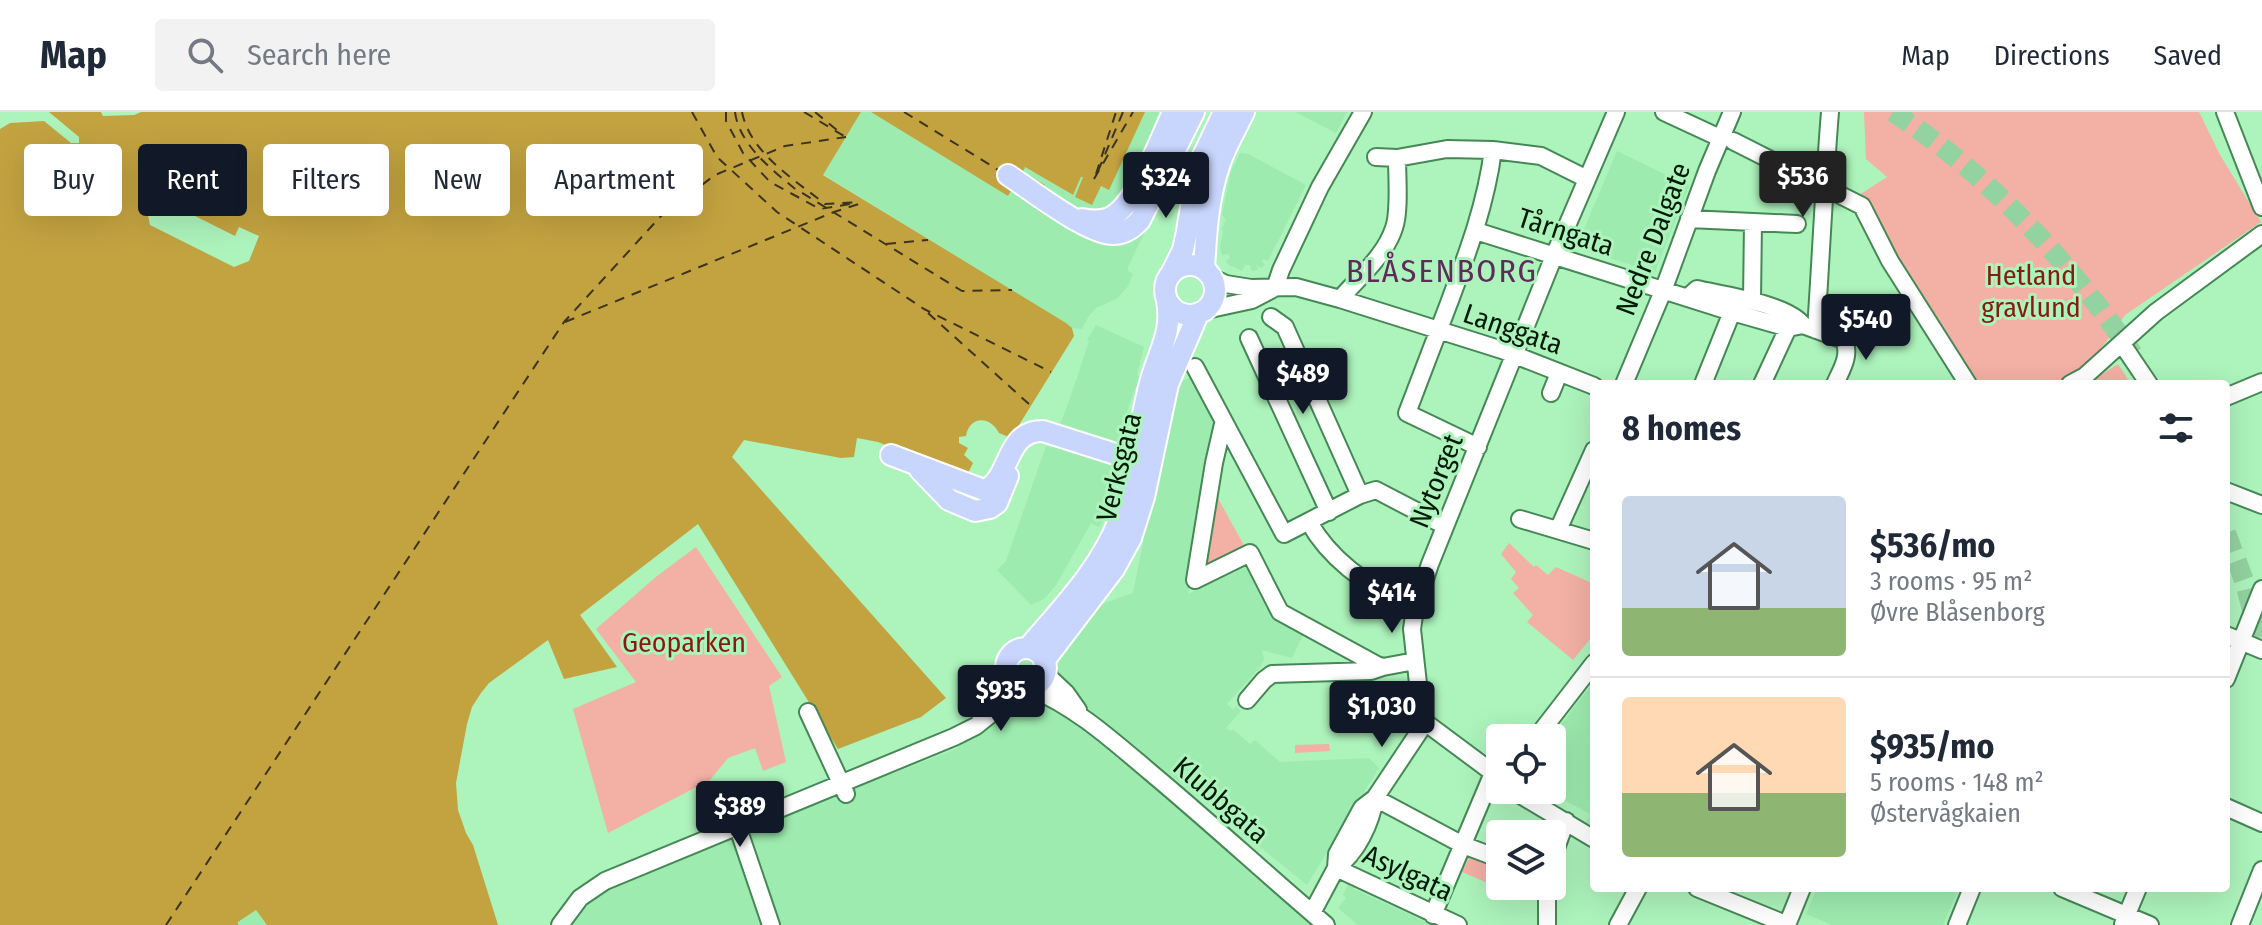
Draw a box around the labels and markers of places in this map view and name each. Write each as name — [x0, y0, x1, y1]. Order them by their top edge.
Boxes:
pin: $536 — [1756, 151, 1850, 219]
pin: $324 — [1119, 152, 1213, 220]
pin: $540 — [1819, 294, 1913, 362]
pin: $489 — [1256, 348, 1350, 416]
pin: $414 — [1345, 567, 1439, 635]
pin: $935 — [954, 665, 1048, 733]
pin: $1,030 — [1317, 681, 1447, 749]
pin: $389 — [693, 781, 787, 849]

